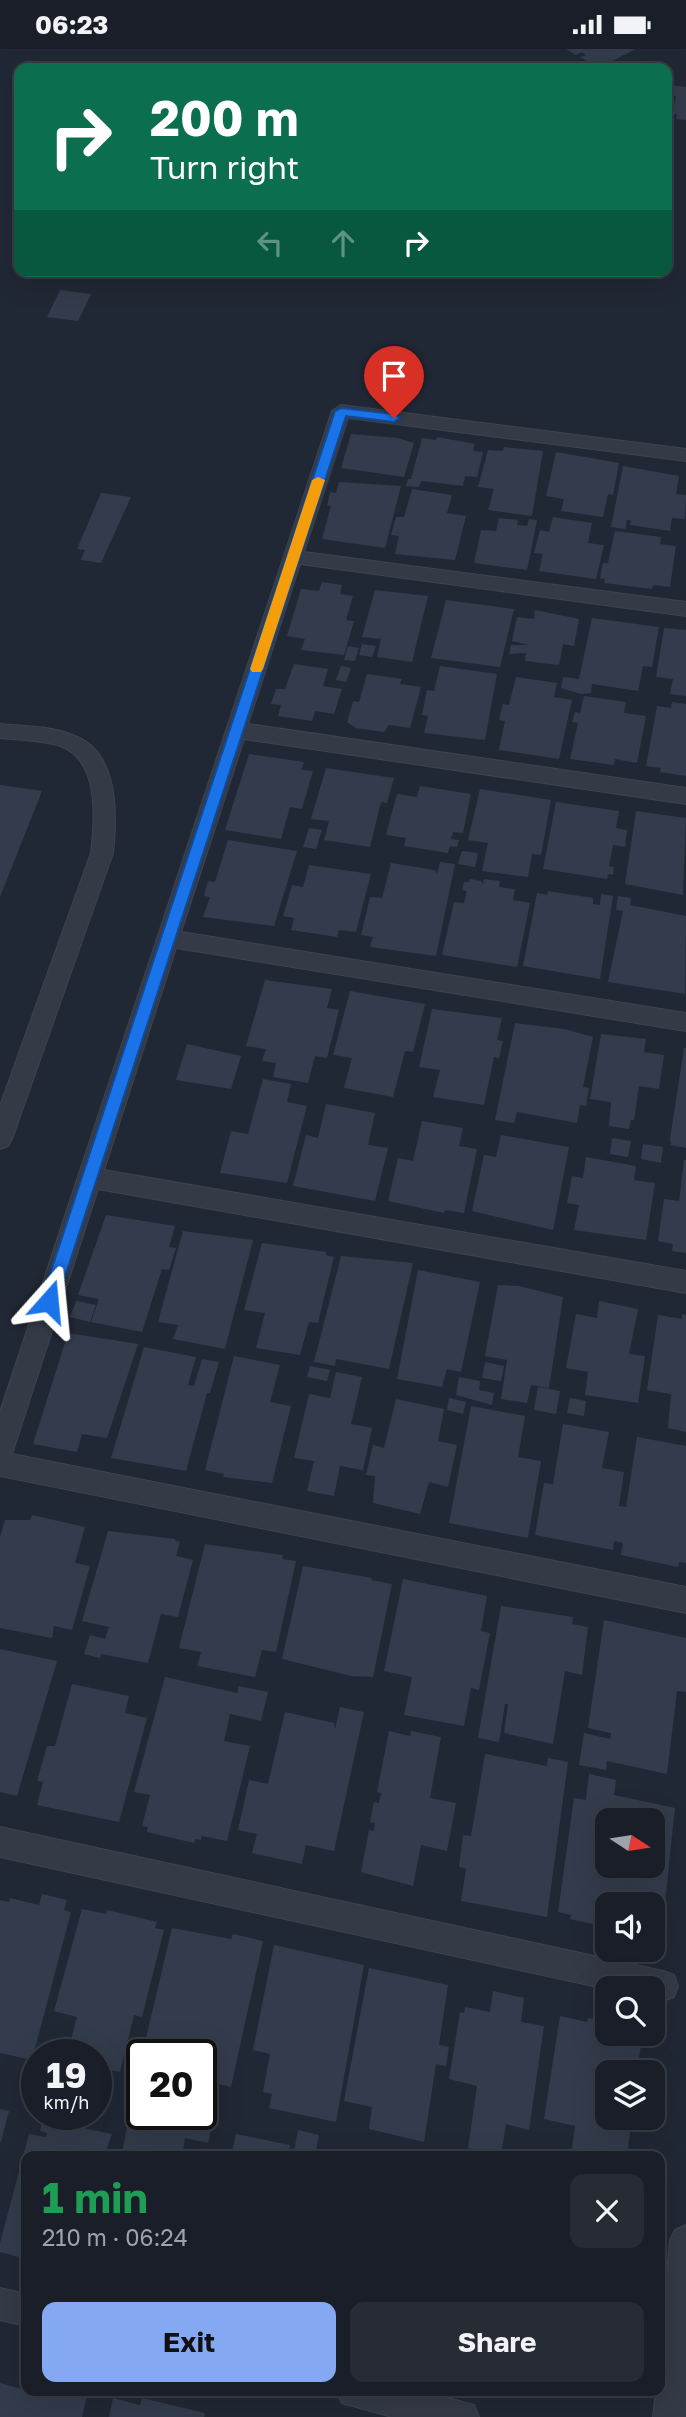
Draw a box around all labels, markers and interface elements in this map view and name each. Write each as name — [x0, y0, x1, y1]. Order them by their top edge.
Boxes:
text: 06:23 — [35, 9, 108, 40]
text: 200 m — [150, 88, 299, 147]
icon: right — [35, 91, 126, 182]
text: Turn right — [150, 148, 299, 186]
icon: left — [251, 224, 289, 262]
icon: ahead — [324, 224, 362, 262]
icon: right — [397, 224, 435, 262]
pin — [364, 346, 424, 418]
icon: arrive — [375, 357, 413, 395]
position arrow — [12, 1264, 86, 1338]
north arrow — [595, 1808, 665, 1878]
map controls — [595, 1808, 665, 2130]
button: sound — [595, 1892, 665, 1962]
button: search — [595, 1976, 665, 2046]
speed limit sign: 20 — [126, 2039, 217, 2130]
text: 19 — [46, 2054, 87, 2096]
button: layers — [595, 2060, 665, 2130]
text: km/h — [44, 2091, 89, 2113]
text: 1 min — [42, 2172, 148, 2222]
button: close — [570, 2174, 644, 2248]
text: 210 m · 06:24 — [42, 2223, 188, 2251]
button: Exit — [42, 2302, 336, 2382]
button: Share — [350, 2302, 644, 2382]

